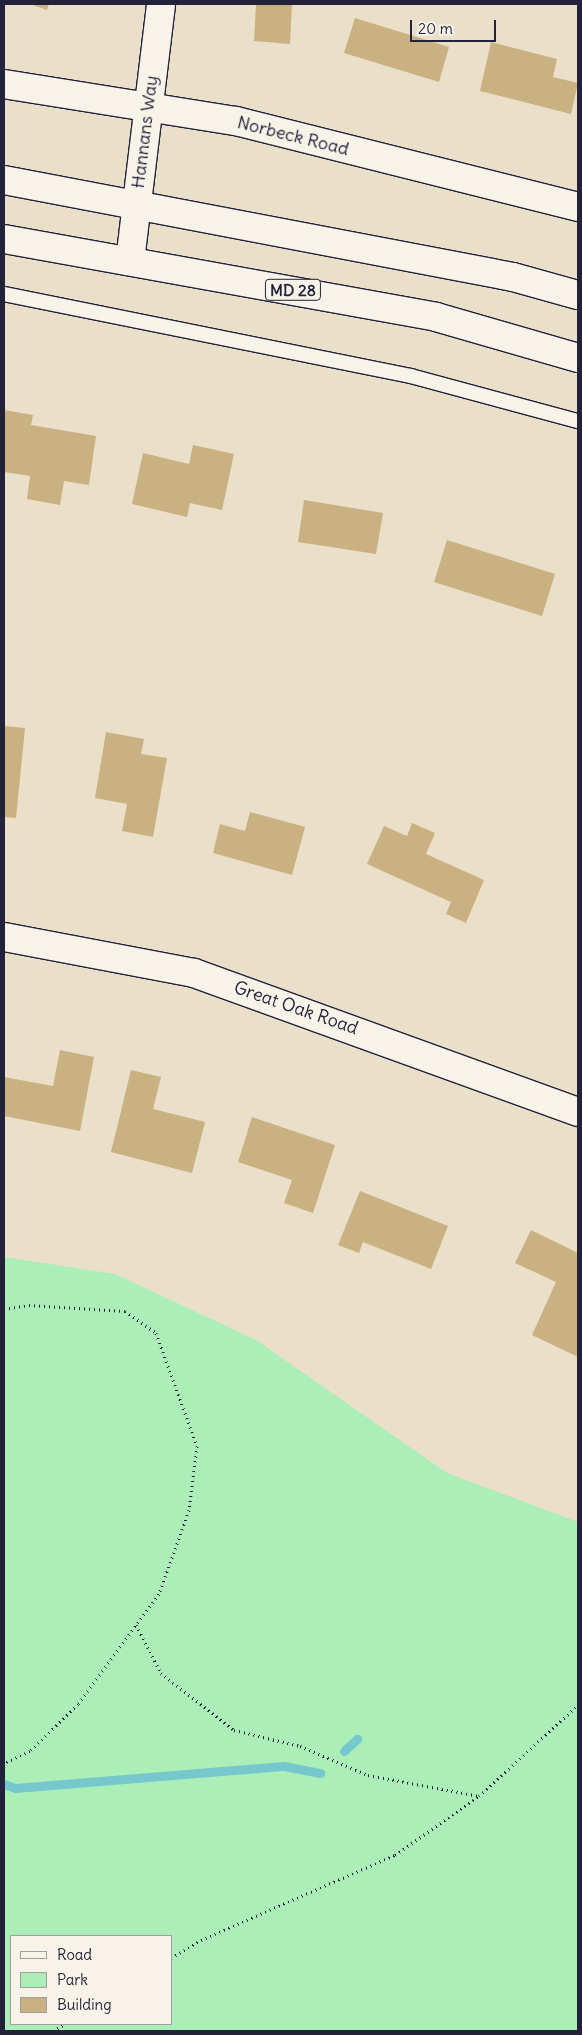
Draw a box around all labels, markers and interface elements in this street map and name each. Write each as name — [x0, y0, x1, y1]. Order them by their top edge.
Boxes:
scale bar — [412, 10, 498, 42]
text: 20 m — [418, 19, 453, 38]
street label: Hannans Way — [127, 74, 163, 190]
street label: Norbeck Road — [235, 112, 351, 160]
road number: MD 28 — [264, 276, 322, 304]
street label: Great Oak Road — [231, 977, 361, 1039]
legend — [10, 1935, 172, 2025]
text: Road — [57, 1945, 92, 1964]
text: Park — [57, 1970, 88, 1989]
text: Building — [57, 1995, 112, 2014]

